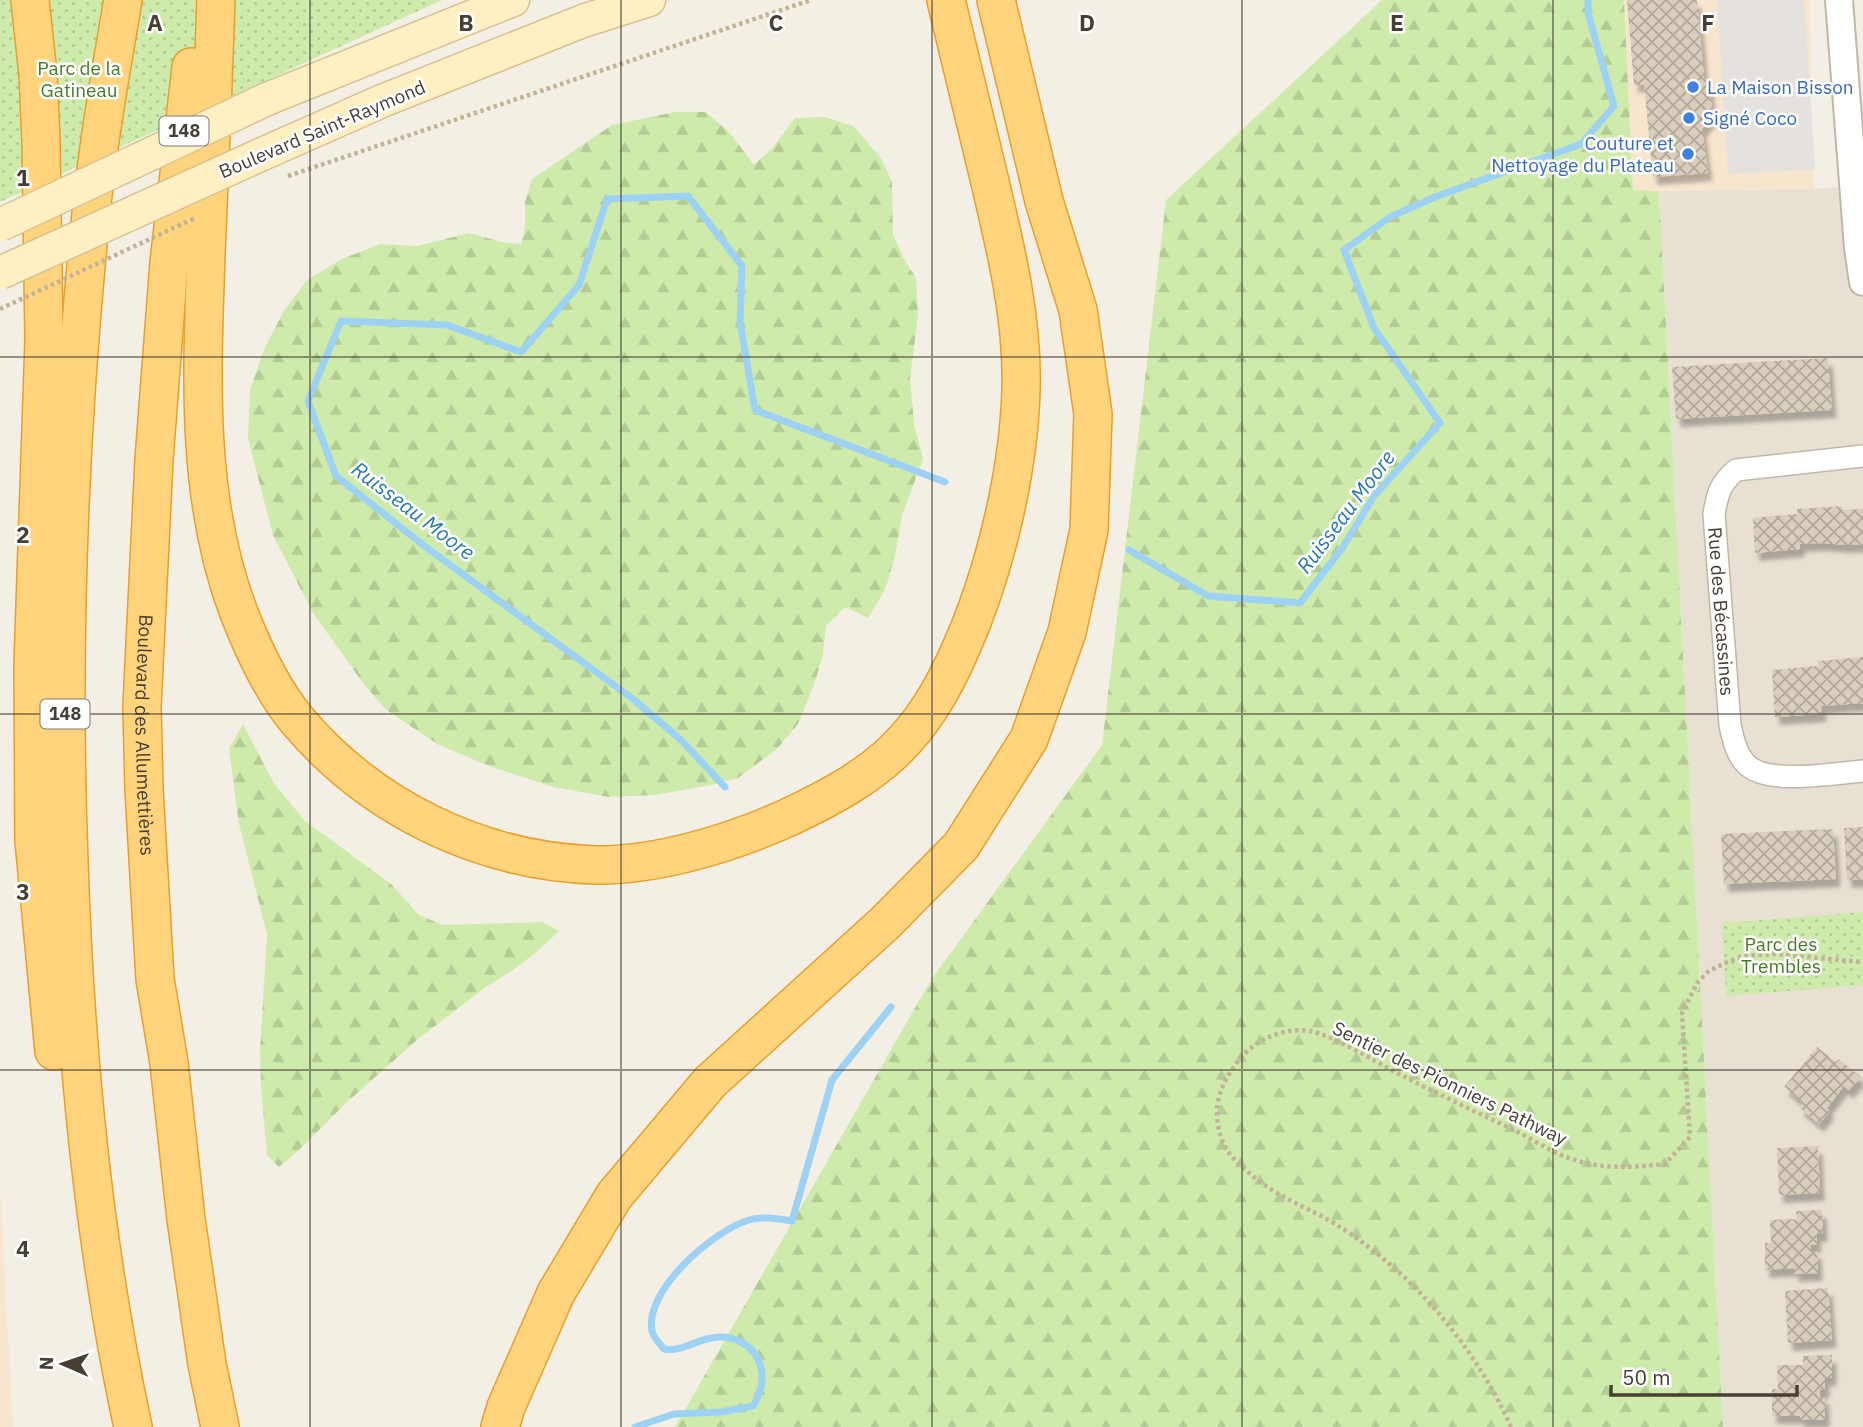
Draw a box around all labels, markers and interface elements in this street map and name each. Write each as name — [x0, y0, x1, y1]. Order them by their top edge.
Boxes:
text: A — [147, 7, 163, 37]
text: B — [458, 7, 474, 37]
text: C — [769, 7, 784, 37]
text: D — [1079, 7, 1095, 37]
text: E — [1390, 7, 1404, 37]
text: F — [1701, 7, 1715, 37]
park label: Parc de la Gatineau — [37, 56, 121, 102]
street label: Boulevard Saint-Raymond — [215, 75, 429, 183]
place label: La Maison Bisson — [1707, 75, 1854, 99]
marker: La Maison Bisson — [1685, 79, 1701, 95]
place label: Signé Coco — [1703, 106, 1797, 130]
marker: Signé Coco — [1681, 110, 1697, 126]
road number: 148 — [160, 116, 208, 146]
place label: Couture et Nettoyage du Plateau — [1491, 131, 1674, 177]
marker: Couture et Nettoyage du Plateau — [1680, 146, 1696, 162]
text: 1 — [16, 162, 30, 192]
water label: Ruisseau Moore — [1290, 444, 1401, 579]
water label: Ruisseau Moore — [346, 455, 481, 566]
text: 2 — [16, 519, 30, 549]
street label: Rue des Bécassines — [1703, 526, 1740, 697]
street label: Boulevard des Allumettières — [130, 614, 160, 856]
road number: 148 — [41, 700, 90, 728]
text: 3 — [16, 876, 30, 906]
park label: Parc des Trembles — [1741, 932, 1821, 978]
street label: Sentier des Pionniers Pathway — [1329, 1016, 1572, 1151]
text: 4 — [16, 1233, 30, 1263]
north arrow — [28, 1329, 98, 1399]
scale bar — [1611, 1354, 1797, 1398]
text: N — [34, 1356, 58, 1371]
text: 50 m — [1622, 1363, 1671, 1391]

